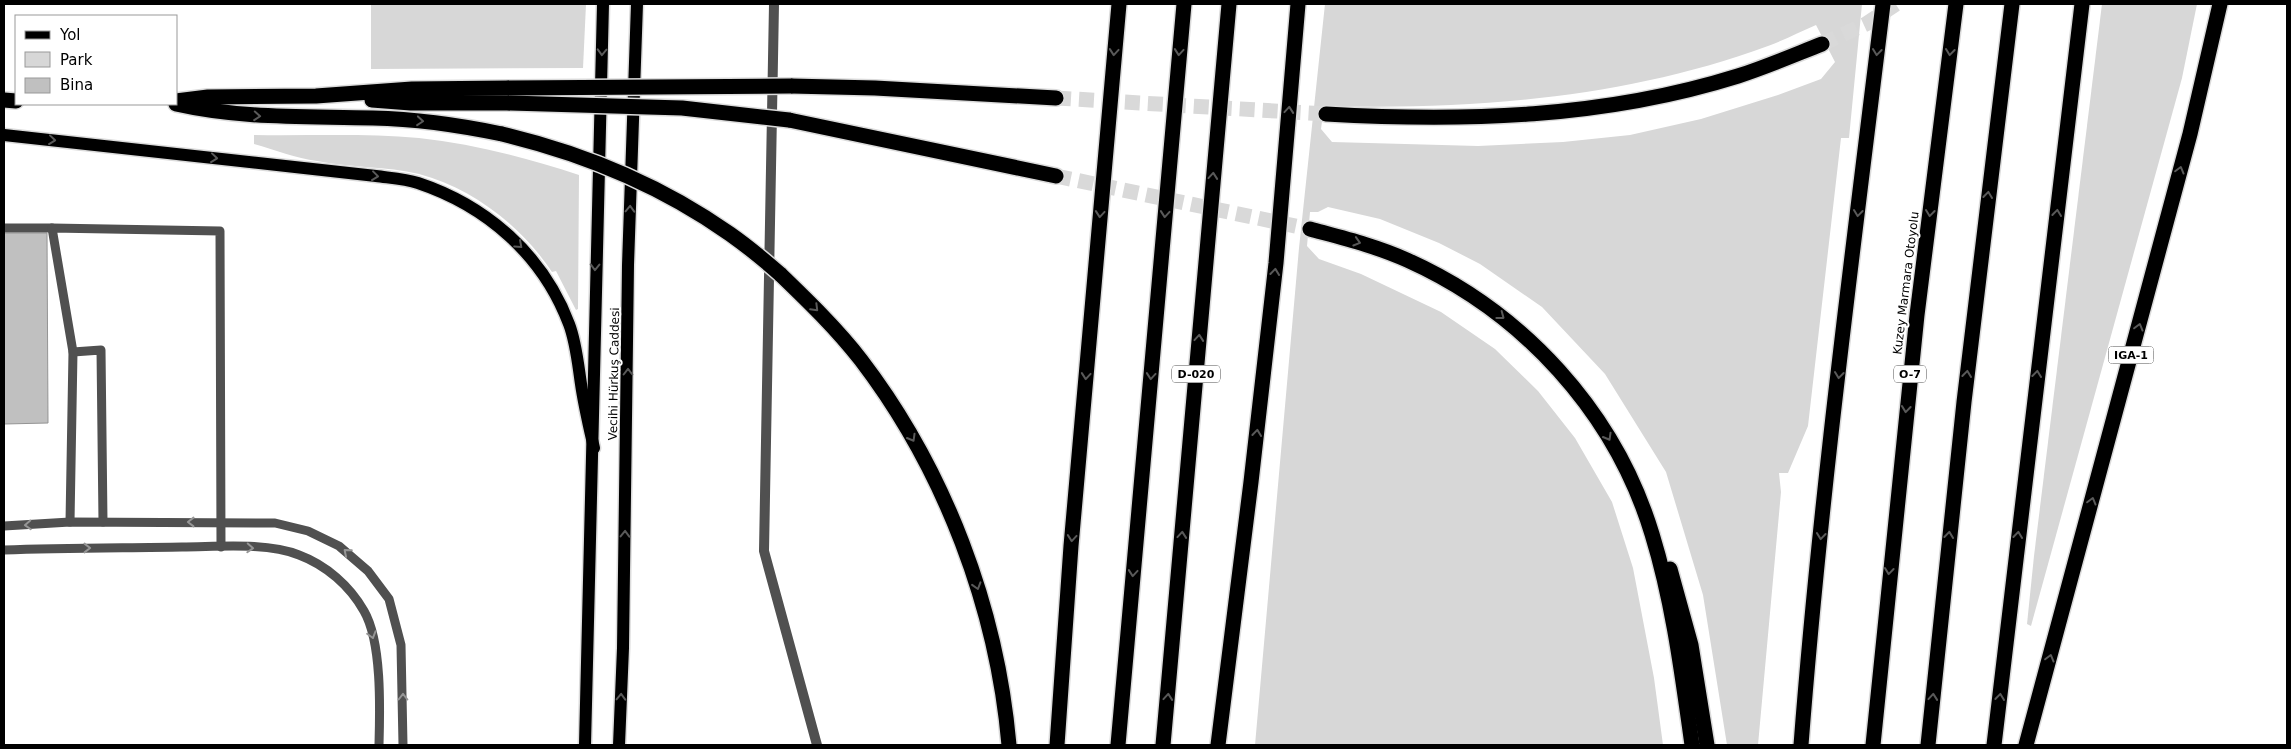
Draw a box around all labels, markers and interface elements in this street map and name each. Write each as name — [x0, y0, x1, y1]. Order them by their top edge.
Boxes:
legend — [15, 15, 178, 105]
text: Yol — [59, 26, 81, 44]
one-way arrow — [1872, 48, 1883, 56]
one-way arrow — [1945, 48, 1956, 56]
one-way arrow — [597, 49, 607, 57]
one-way arrow — [1109, 49, 1120, 57]
one-way arrow — [1174, 49, 1185, 57]
text: Park — [60, 51, 93, 69]
text: Bina — [60, 76, 93, 94]
one-way arrow — [1283, 106, 1294, 114]
one-way arrow — [254, 111, 262, 122]
one-way arrow — [416, 115, 424, 126]
one-way arrow — [48, 135, 56, 146]
one-way arrow — [210, 152, 218, 163]
one-way arrow — [2174, 165, 2185, 174]
one-way arrow — [372, 170, 380, 181]
one-way arrow — [1208, 172, 1219, 180]
one-way arrow — [1982, 190, 1993, 198]
one-way arrow — [625, 205, 635, 212]
one-way arrow — [2051, 208, 2062, 216]
one-way arrow — [1095, 210, 1106, 218]
one-way arrow — [1160, 210, 1171, 218]
one-way arrow — [1853, 210, 1864, 218]
one-way arrow — [1925, 210, 1936, 218]
street label: Kuzey Marmara Otoyolu — [1890, 211, 1922, 355]
one-way arrow — [1353, 237, 1361, 247]
one-way arrow — [513, 239, 522, 248]
one-way arrow — [590, 264, 601, 272]
one-way arrow — [1269, 268, 1280, 276]
one-way arrow — [809, 302, 818, 311]
street label: Vecihi Hürkuş Caddesi — [606, 307, 622, 441]
one-way arrow — [1495, 311, 1504, 319]
one-way arrow — [2133, 323, 2143, 331]
one-way arrow — [1193, 334, 1204, 342]
road number: IGA-1 — [2108, 346, 2154, 364]
road number: D-020 — [1172, 366, 1220, 382]
road number: O-7 — [1894, 366, 1926, 382]
one-way arrow — [623, 367, 633, 375]
one-way arrow — [1961, 369, 1972, 377]
one-way arrow — [2031, 370, 2042, 378]
one-way arrow — [1834, 371, 1845, 379]
one-way arrow — [1081, 372, 1092, 380]
one-way arrow — [1145, 372, 1156, 380]
one-way arrow — [1901, 406, 1912, 414]
one-way arrow — [1251, 429, 1262, 437]
one-way arrow — [1602, 431, 1612, 440]
one-way arrow — [905, 432, 915, 441]
one-way arrow — [2086, 496, 2097, 505]
one-way arrow — [187, 517, 194, 527]
one-way arrow — [24, 519, 32, 530]
one-way arrow — [620, 530, 630, 538]
one-way arrow — [1176, 531, 1187, 539]
one-way arrow — [1943, 531, 1954, 539]
one-way arrow — [2012, 531, 2023, 539]
one-way arrow — [1816, 533, 1827, 541]
one-way arrow — [1067, 534, 1078, 542]
one-way arrow — [246, 542, 254, 553]
one-way arrow — [84, 543, 92, 553]
one-way arrow — [343, 549, 352, 558]
one-way arrow — [1884, 567, 1895, 575]
one-way arrow — [1128, 569, 1139, 577]
one-way arrow — [971, 582, 981, 590]
one-way arrow — [366, 630, 376, 638]
one-way arrow — [2044, 653, 2055, 662]
one-way arrow — [398, 692, 408, 700]
one-way arrow — [616, 692, 627, 700]
one-way arrow — [1162, 692, 1173, 700]
one-way arrow — [1927, 692, 1938, 700]
one-way arrow — [1994, 693, 2005, 701]

